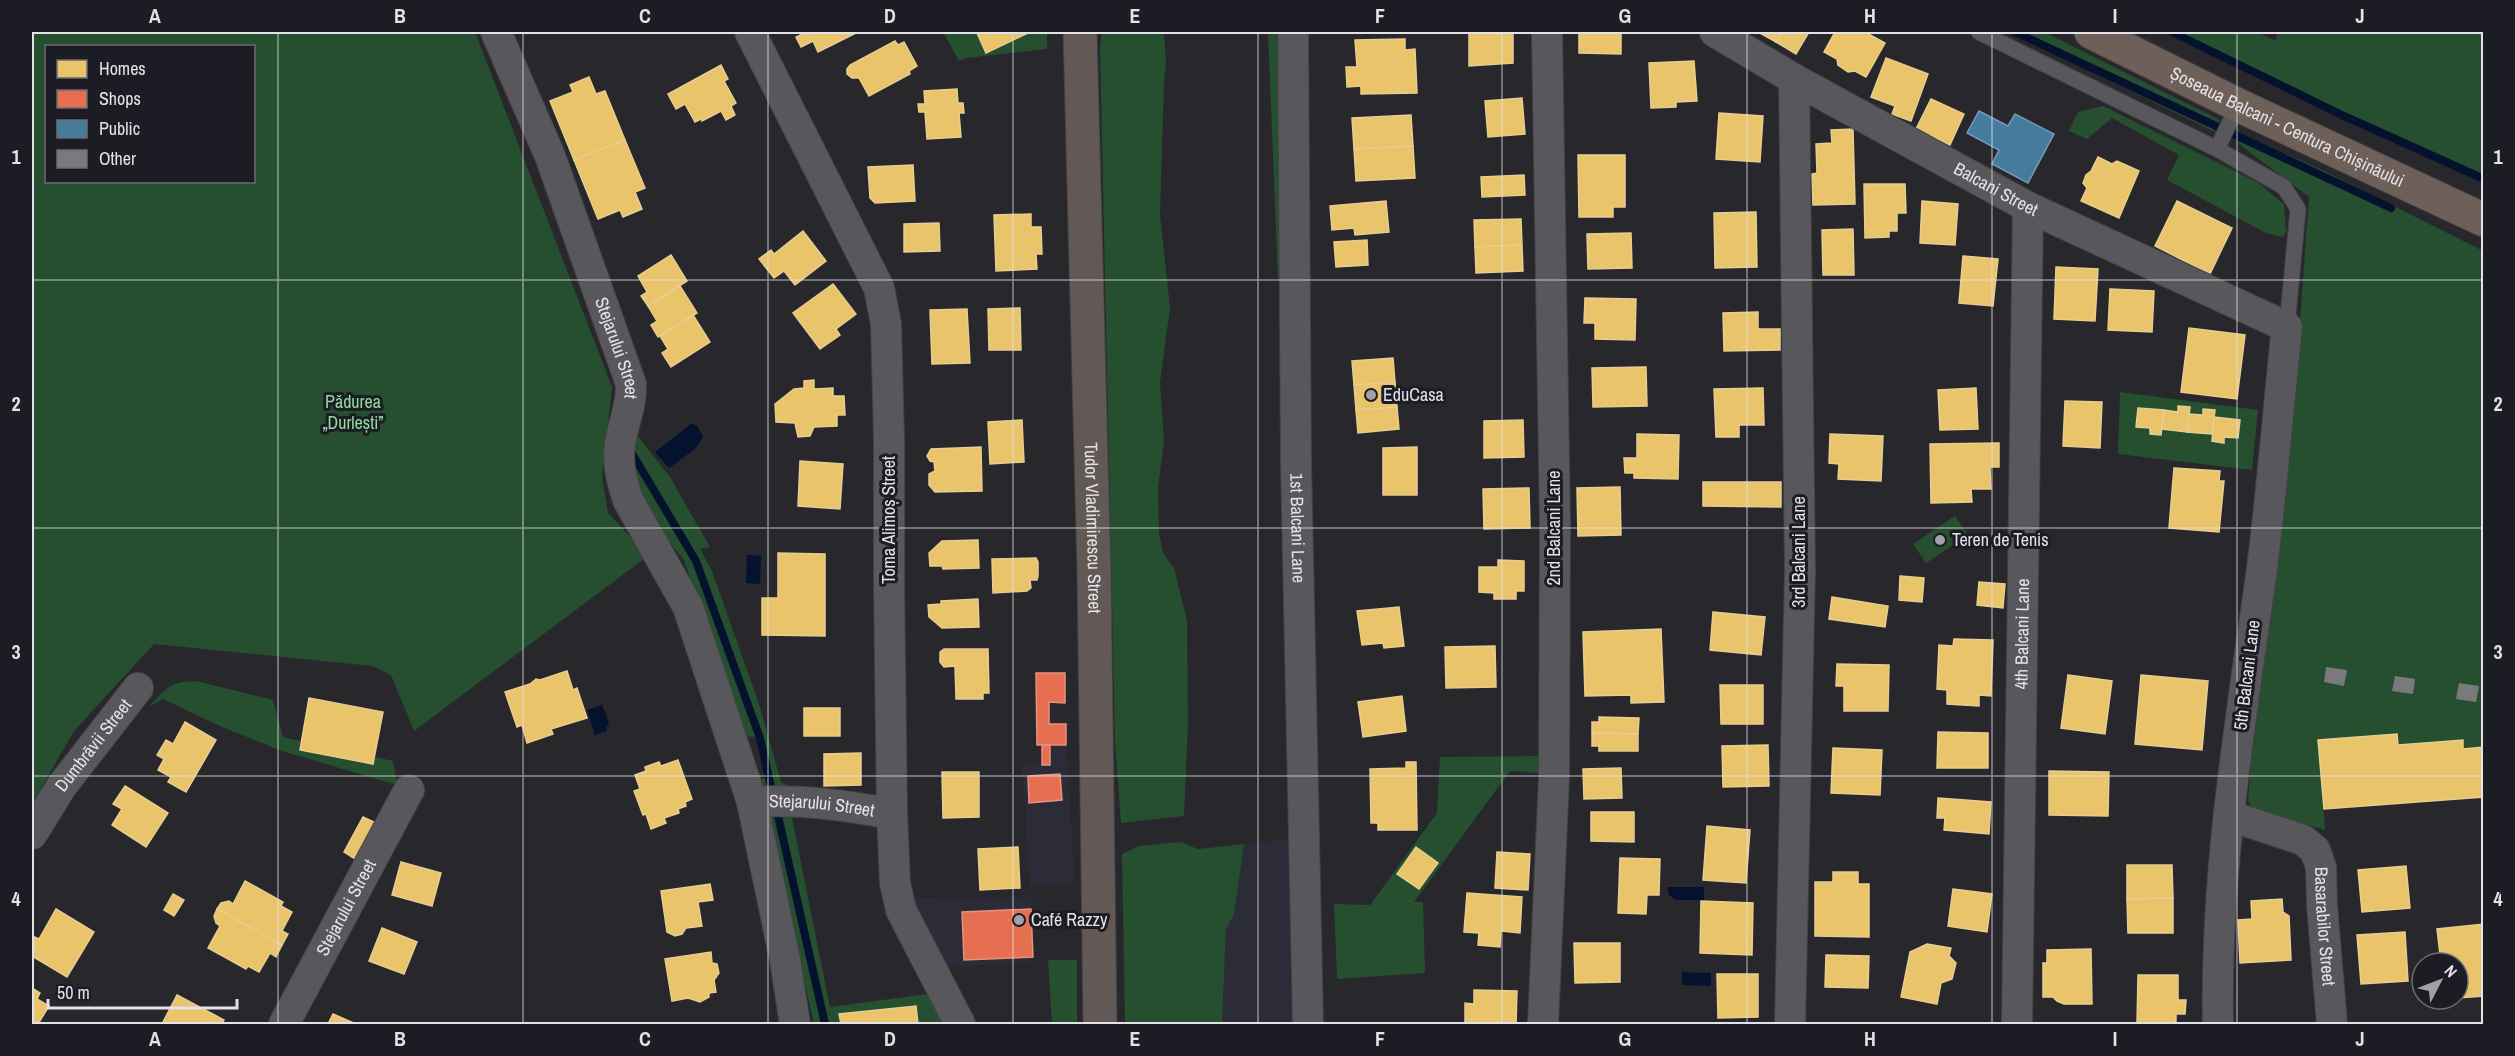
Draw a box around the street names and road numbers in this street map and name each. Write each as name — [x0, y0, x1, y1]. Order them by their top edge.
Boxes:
street label: Șoseaua Balcani - Centura Chișinăului — [2166, 60, 2408, 193]
street label: Balcani Street — [1949, 156, 2042, 222]
street label: Stejarului Street — [589, 294, 644, 400]
street label: Tudor Vladimirescu Street — [1079, 442, 1108, 614]
street label: Toma Alimoș Street — [876, 456, 901, 584]
street label: 2nd Balcani Lane — [1541, 471, 1566, 585]
street label: 1st Balcani Lane — [1284, 473, 1312, 583]
street label: 3rd Balcani Lane — [1786, 496, 1811, 608]
street label: 4th Balcani Lane — [2009, 578, 2035, 690]
street label: 5th Balcani Lane — [2227, 618, 2266, 731]
street label: Dumbrăvii Street — [49, 693, 137, 797]
street label: Stejarului Street — [769, 788, 876, 823]
street label: Stejarului Street — [310, 855, 382, 960]
street label: Basarabilor Street — [2309, 867, 2342, 987]

